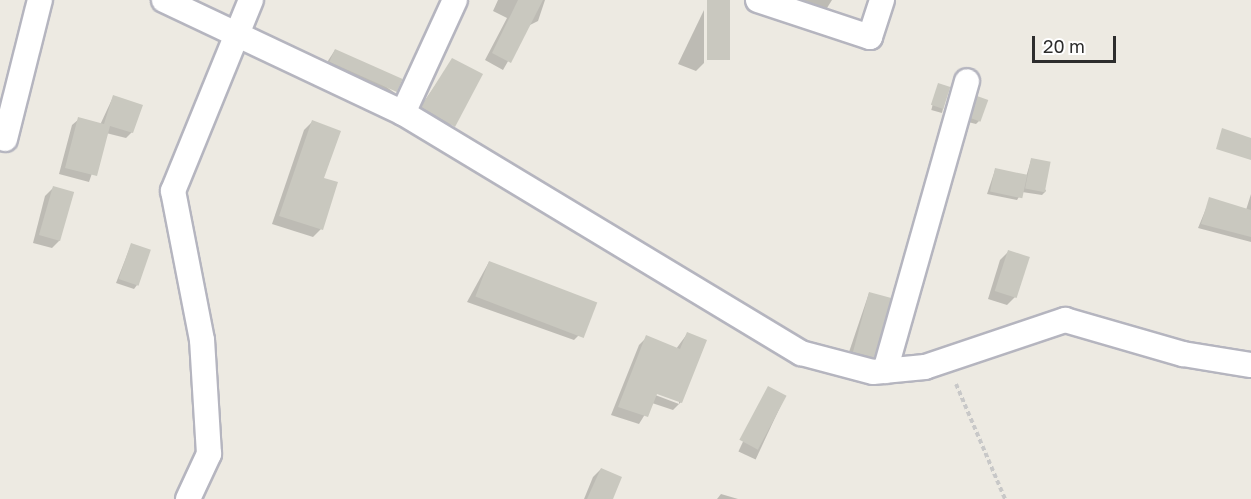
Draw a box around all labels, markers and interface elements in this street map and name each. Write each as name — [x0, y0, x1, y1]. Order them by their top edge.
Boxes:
scale bar — [1035, 24, 1119, 62]
text: 20 m — [1043, 35, 1085, 57]

